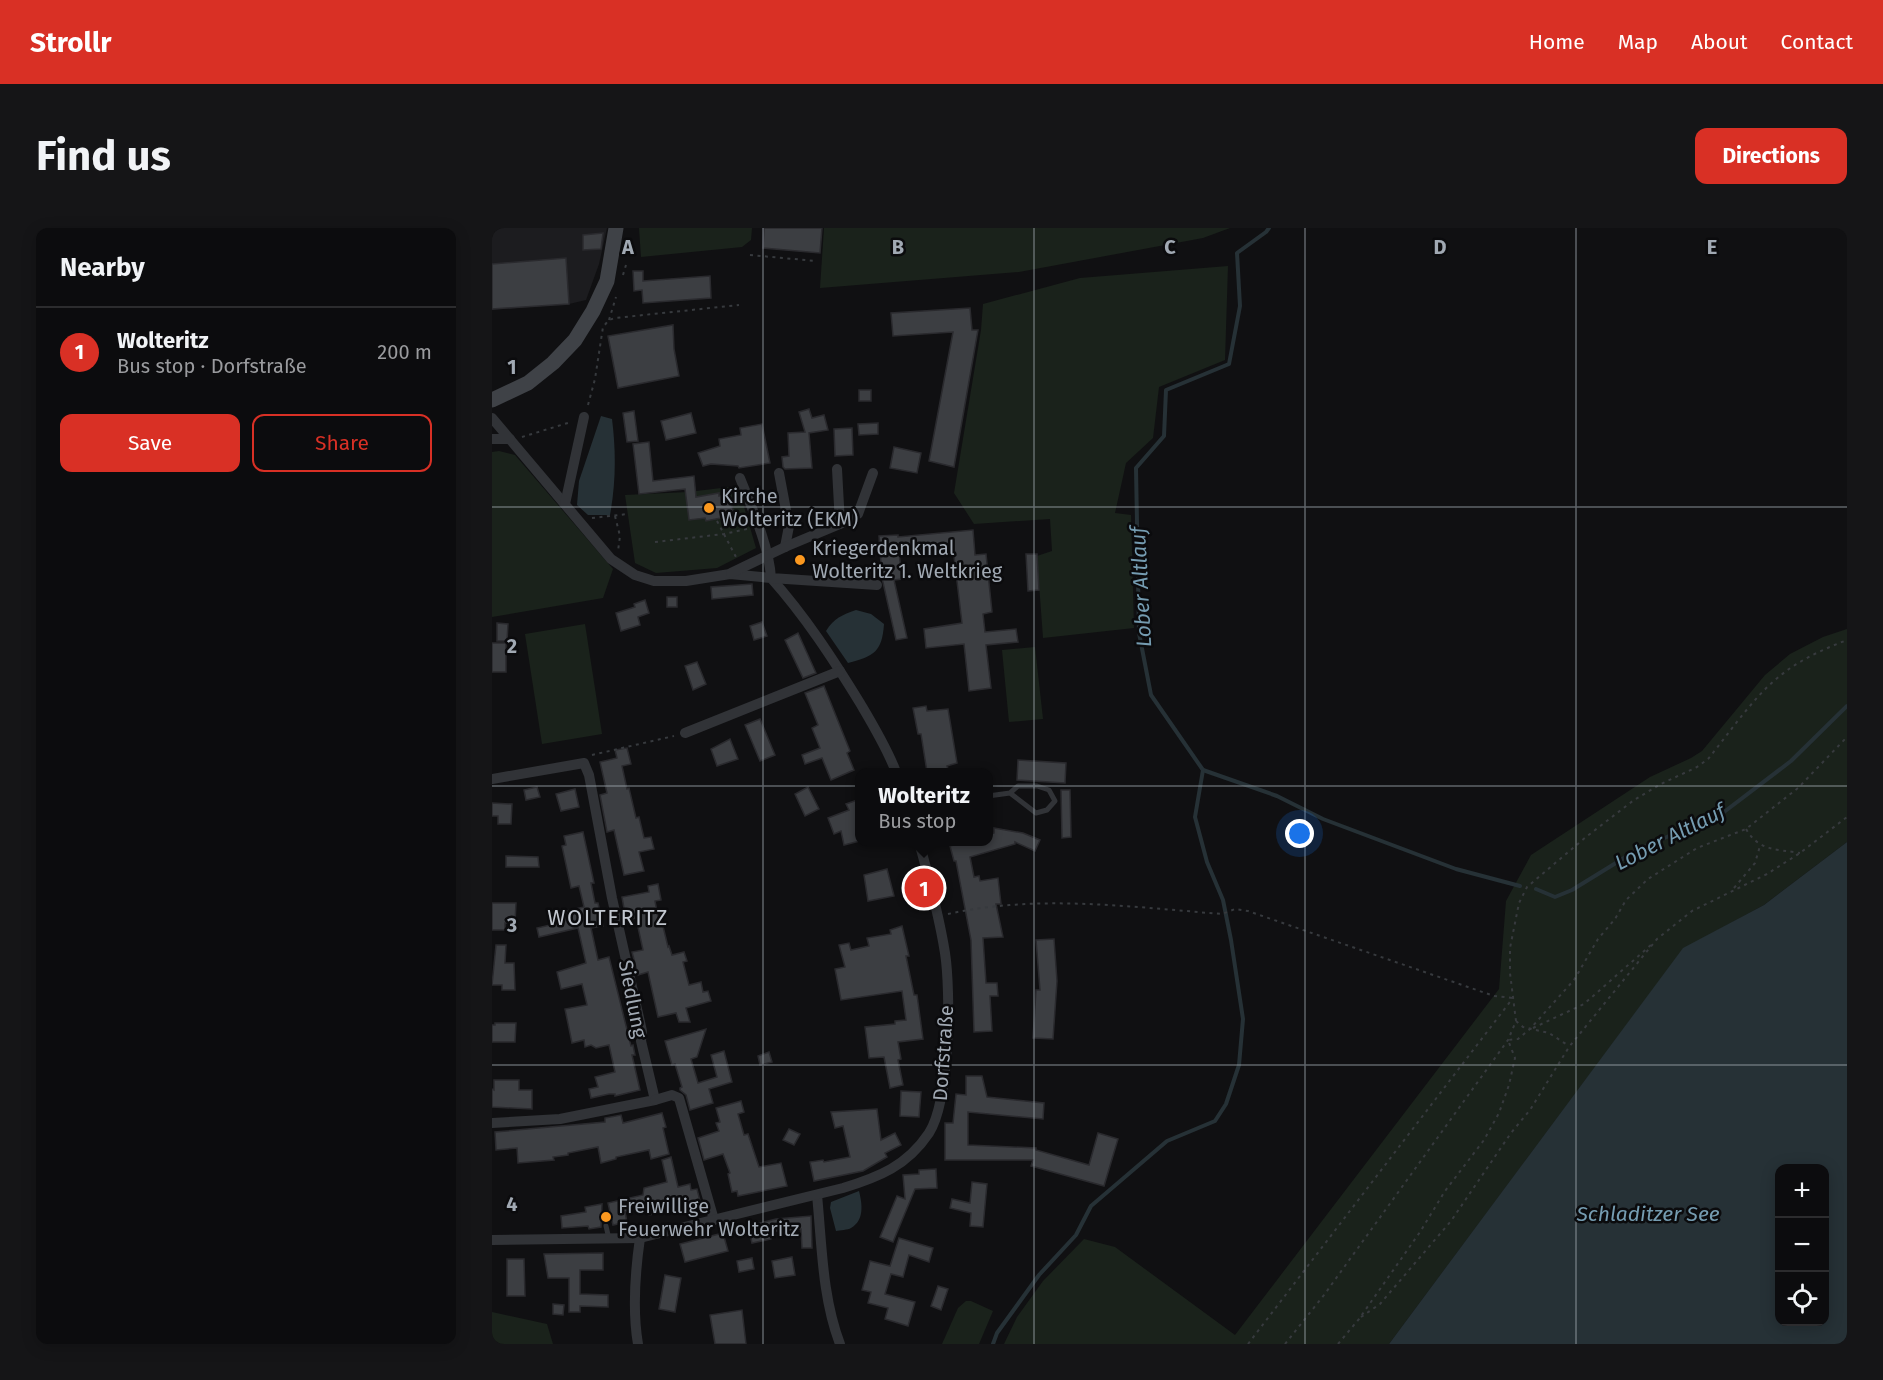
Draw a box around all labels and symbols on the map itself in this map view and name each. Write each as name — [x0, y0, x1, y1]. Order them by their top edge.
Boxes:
text: A — [621, 235, 635, 259]
text: B — [892, 235, 904, 259]
text: C — [1164, 235, 1176, 259]
text: D — [1433, 235, 1447, 259]
text: E — [1707, 235, 1717, 259]
text: 1 — [507, 355, 517, 379]
place label: Kirche Wolteritz (EKM) — [721, 484, 858, 531]
marker: Kirche Wolteritz (EKM) — [702, 501, 716, 515]
water label: Lober Altlauf — [1125, 523, 1157, 648]
place label: Kriegerdenkmal Wolteritz 1. Weltkrieg — [812, 536, 1003, 583]
marker: Kriegerdenkmal Wolteritz 1. Weltkrieg — [793, 553, 807, 567]
text: 2 — [507, 634, 517, 658]
water label: Lober Altlauf — [1610, 797, 1732, 876]
your location — [1285, 819, 1314, 848]
pin: 1 — [904, 866, 944, 910]
district label: WOLTERITZ — [547, 904, 669, 931]
text: 3 — [506, 913, 517, 937]
street label: Siedlung — [614, 958, 652, 1041]
street label: Dorfstraße — [928, 1004, 958, 1102]
text: 4 — [506, 1192, 518, 1216]
place label: Freiwillige Feuerwehr Wolteritz — [618, 1194, 800, 1241]
water label: Schladitzer See — [1575, 1201, 1720, 1227]
marker: Freiwillige Feuerwehr Wolteritz — [599, 1210, 613, 1224]

